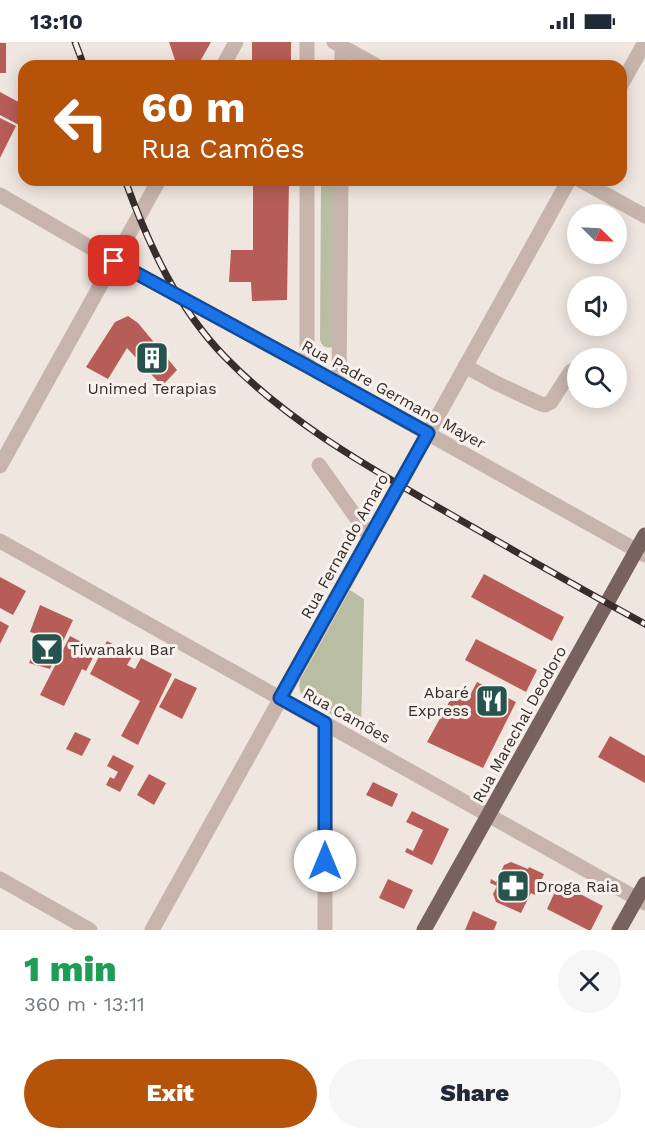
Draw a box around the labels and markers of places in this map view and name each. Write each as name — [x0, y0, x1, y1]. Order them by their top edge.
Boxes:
pin — [88, 235, 139, 286]
building icon: Unimed Terapias — [134, 340, 170, 376]
place label: Unimed Terapias — [87, 379, 217, 398]
bar icon: Tiwanaku Bar — [29, 631, 65, 667]
place label: Tiwanaku Bar — [70, 640, 176, 659]
place label: Abaré Express — [408, 683, 469, 720]
restaurant icon: Abaré Express — [474, 683, 510, 719]
pharmacy icon: Droga Raia — [495, 868, 531, 904]
place label: Droga Raia — [536, 877, 619, 896]

